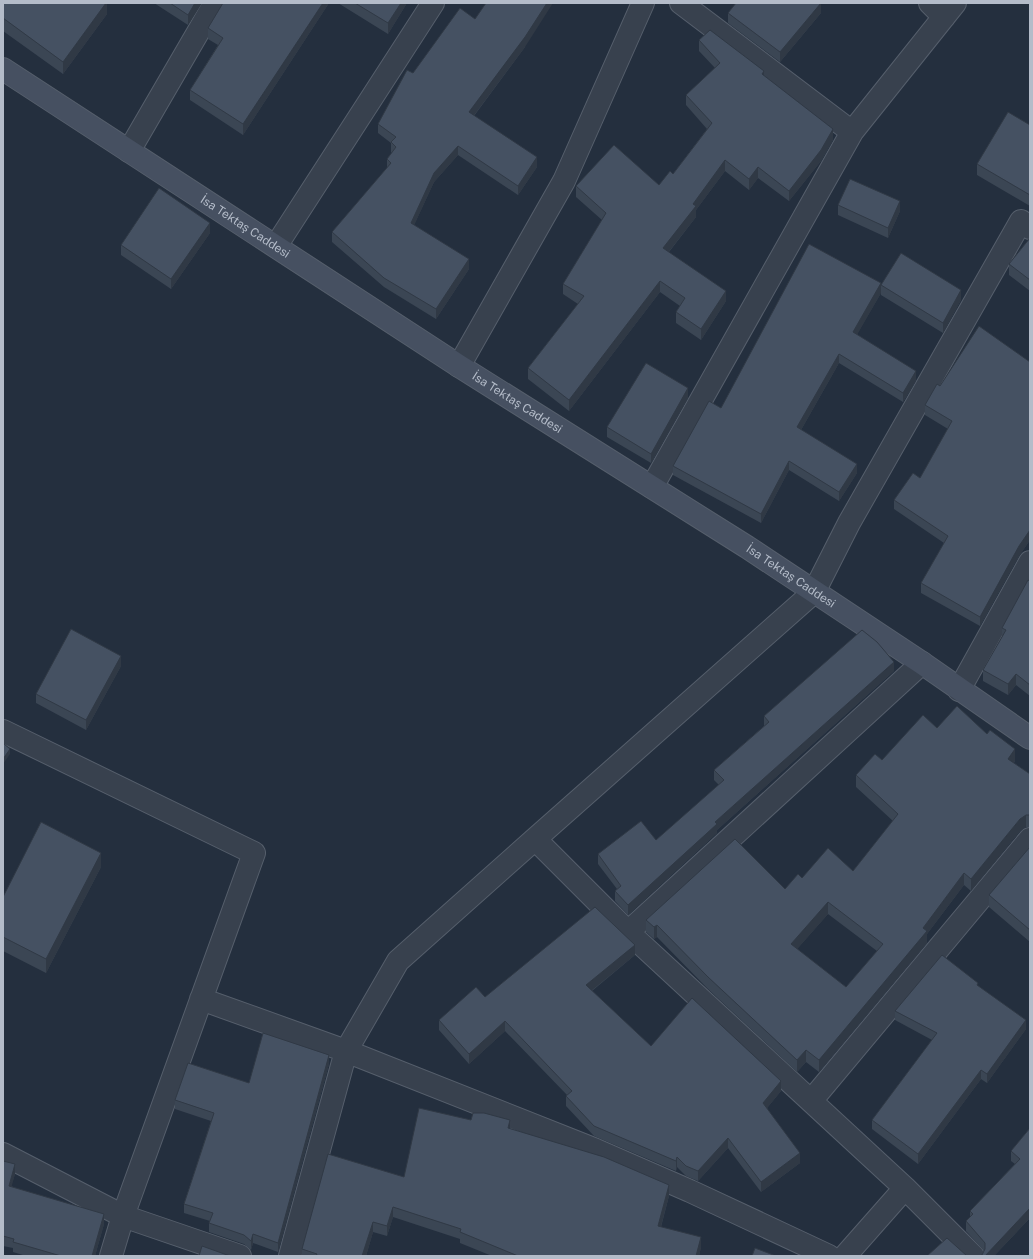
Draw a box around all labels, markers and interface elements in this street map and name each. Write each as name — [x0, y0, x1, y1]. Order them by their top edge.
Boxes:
street label: İsa Tektaş Caddesi — [198, 193, 293, 261]
street label: İsa Tektaş Caddesi — [470, 369, 565, 436]
street label: İsa Tektaş Caddesi — [744, 542, 838, 611]

